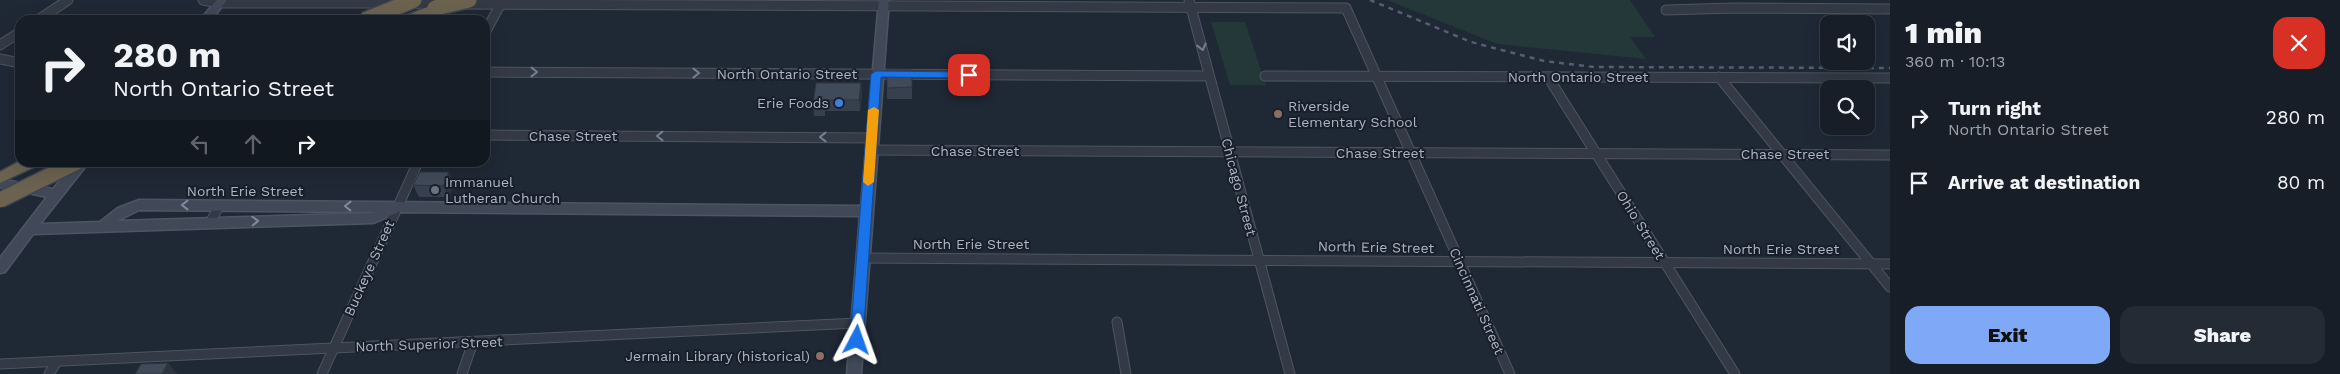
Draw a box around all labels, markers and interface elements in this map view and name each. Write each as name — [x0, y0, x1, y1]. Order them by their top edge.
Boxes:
map controls — [1820, 15, 1875, 135]
button: sound — [1820, 15, 1875, 70]
text: 1 min — [1905, 15, 1982, 50]
button: close — [2273, 17, 2325, 69]
text: 280 m — [113, 34, 221, 76]
icon: right — [30, 35, 95, 100]
one-way arrow — [1196, 43, 1206, 51]
text: 360 m · 10:13 — [1905, 52, 2005, 71]
pin — [948, 54, 990, 96]
icon: arrive — [955, 61, 983, 89]
street label: North Ontario Street — [717, 66, 857, 82]
one-way arrow — [530, 67, 538, 77]
one-way arrow — [692, 68, 700, 78]
street label: North Ontario Street — [1508, 69, 1648, 85]
text: North Ontario Street — [113, 76, 334, 101]
button: search — [1820, 80, 1875, 135]
place label: Erie Foods — [757, 95, 829, 111]
marker: Erie Foods — [833, 97, 845, 109]
text: Turn right — [1948, 97, 2041, 120]
place label: Riverside Elementary School — [1288, 98, 1418, 130]
icon: right — [1905, 104, 1933, 132]
text: 280 m — [2266, 106, 2325, 129]
marker: Riverside Elementary School — [1272, 108, 1284, 120]
text: North Ontario Street — [1948, 120, 2109, 139]
street label: Chase Street — [529, 128, 617, 144]
icon: left — [186, 130, 214, 158]
icon: ahead — [239, 130, 267, 158]
icon: right — [292, 130, 320, 158]
one-way arrow — [656, 131, 664, 141]
one-way arrow — [818, 132, 826, 142]
street label: Chicago Street — [1218, 136, 1260, 238]
street label: Chase Street — [931, 143, 1019, 159]
street label: Chase Street — [1336, 145, 1424, 161]
street label: Chase Street — [1741, 146, 1829, 162]
icon: arrive — [1905, 169, 1933, 197]
text: Arrive at destination — [1948, 171, 2140, 194]
text: 80 m — [2277, 171, 2325, 194]
place label: Immanuel Lutheran Church — [445, 174, 560, 206]
street label: North Erie Street — [187, 183, 303, 199]
marker: Immanuel Lutheran Church — [429, 184, 441, 196]
street label: Ohio Street — [1614, 188, 1669, 262]
one-way arrow — [181, 200, 189, 211]
one-way arrow — [343, 201, 351, 211]
one-way arrow — [251, 216, 259, 227]
street label: Buckeye Street — [341, 217, 397, 318]
street label: North Erie Street — [913, 236, 1029, 252]
street label: North Erie Street — [1318, 238, 1435, 256]
street label: North Erie Street — [1723, 241, 1839, 257]
street label: Cincinnati Street — [1446, 245, 1508, 357]
button: Exit — [1905, 306, 2110, 364]
button: Share — [2120, 306, 2325, 364]
position arrow — [830, 313, 882, 365]
street label: North Superior Street — [355, 333, 503, 355]
place label: Jermain Library (historical) — [625, 348, 810, 364]
marker: Jermain Library (historical) — [814, 350, 826, 362]

